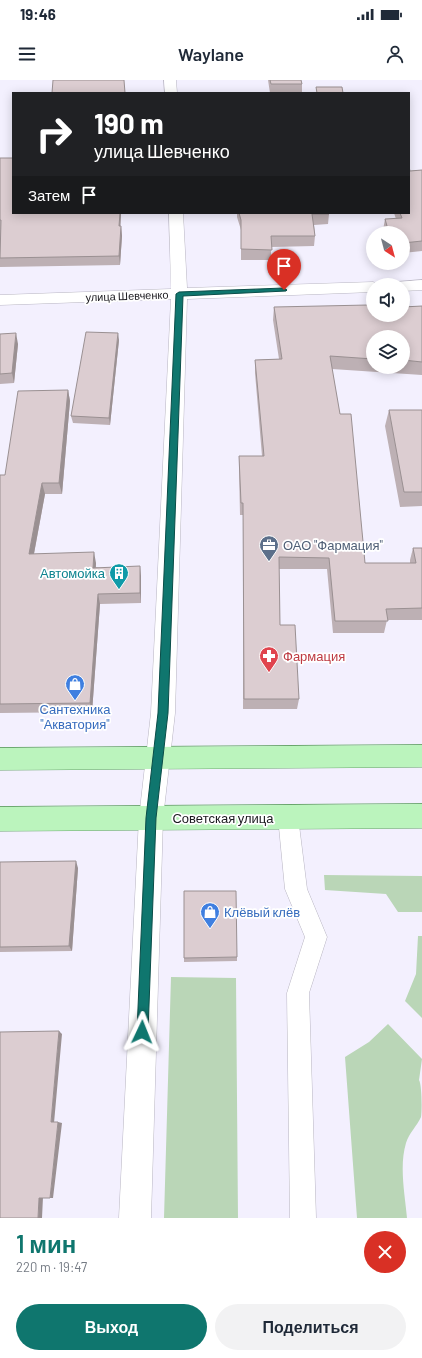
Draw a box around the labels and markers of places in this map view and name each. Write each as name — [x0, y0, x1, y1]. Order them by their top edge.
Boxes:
pin — [267, 249, 301, 290]
office icon: ОАО "Фармация" — [258, 534, 280, 562]
place label: ОАО "Фармация" — [283, 537, 384, 553]
building icon: Автомойка — [108, 562, 130, 590]
place label: Автомойка — [40, 565, 106, 581]
pharmacy icon: Фармация — [258, 645, 280, 673]
place label: Фармация — [283, 648, 345, 664]
shop icon: Сантехника "Акватория" — [64, 673, 86, 701]
place label: Сантехника "Акватория" — [40, 701, 111, 732]
shop icon: Клёвый клёв — [199, 901, 221, 929]
place label: Клёвый клёв — [224, 904, 300, 920]

